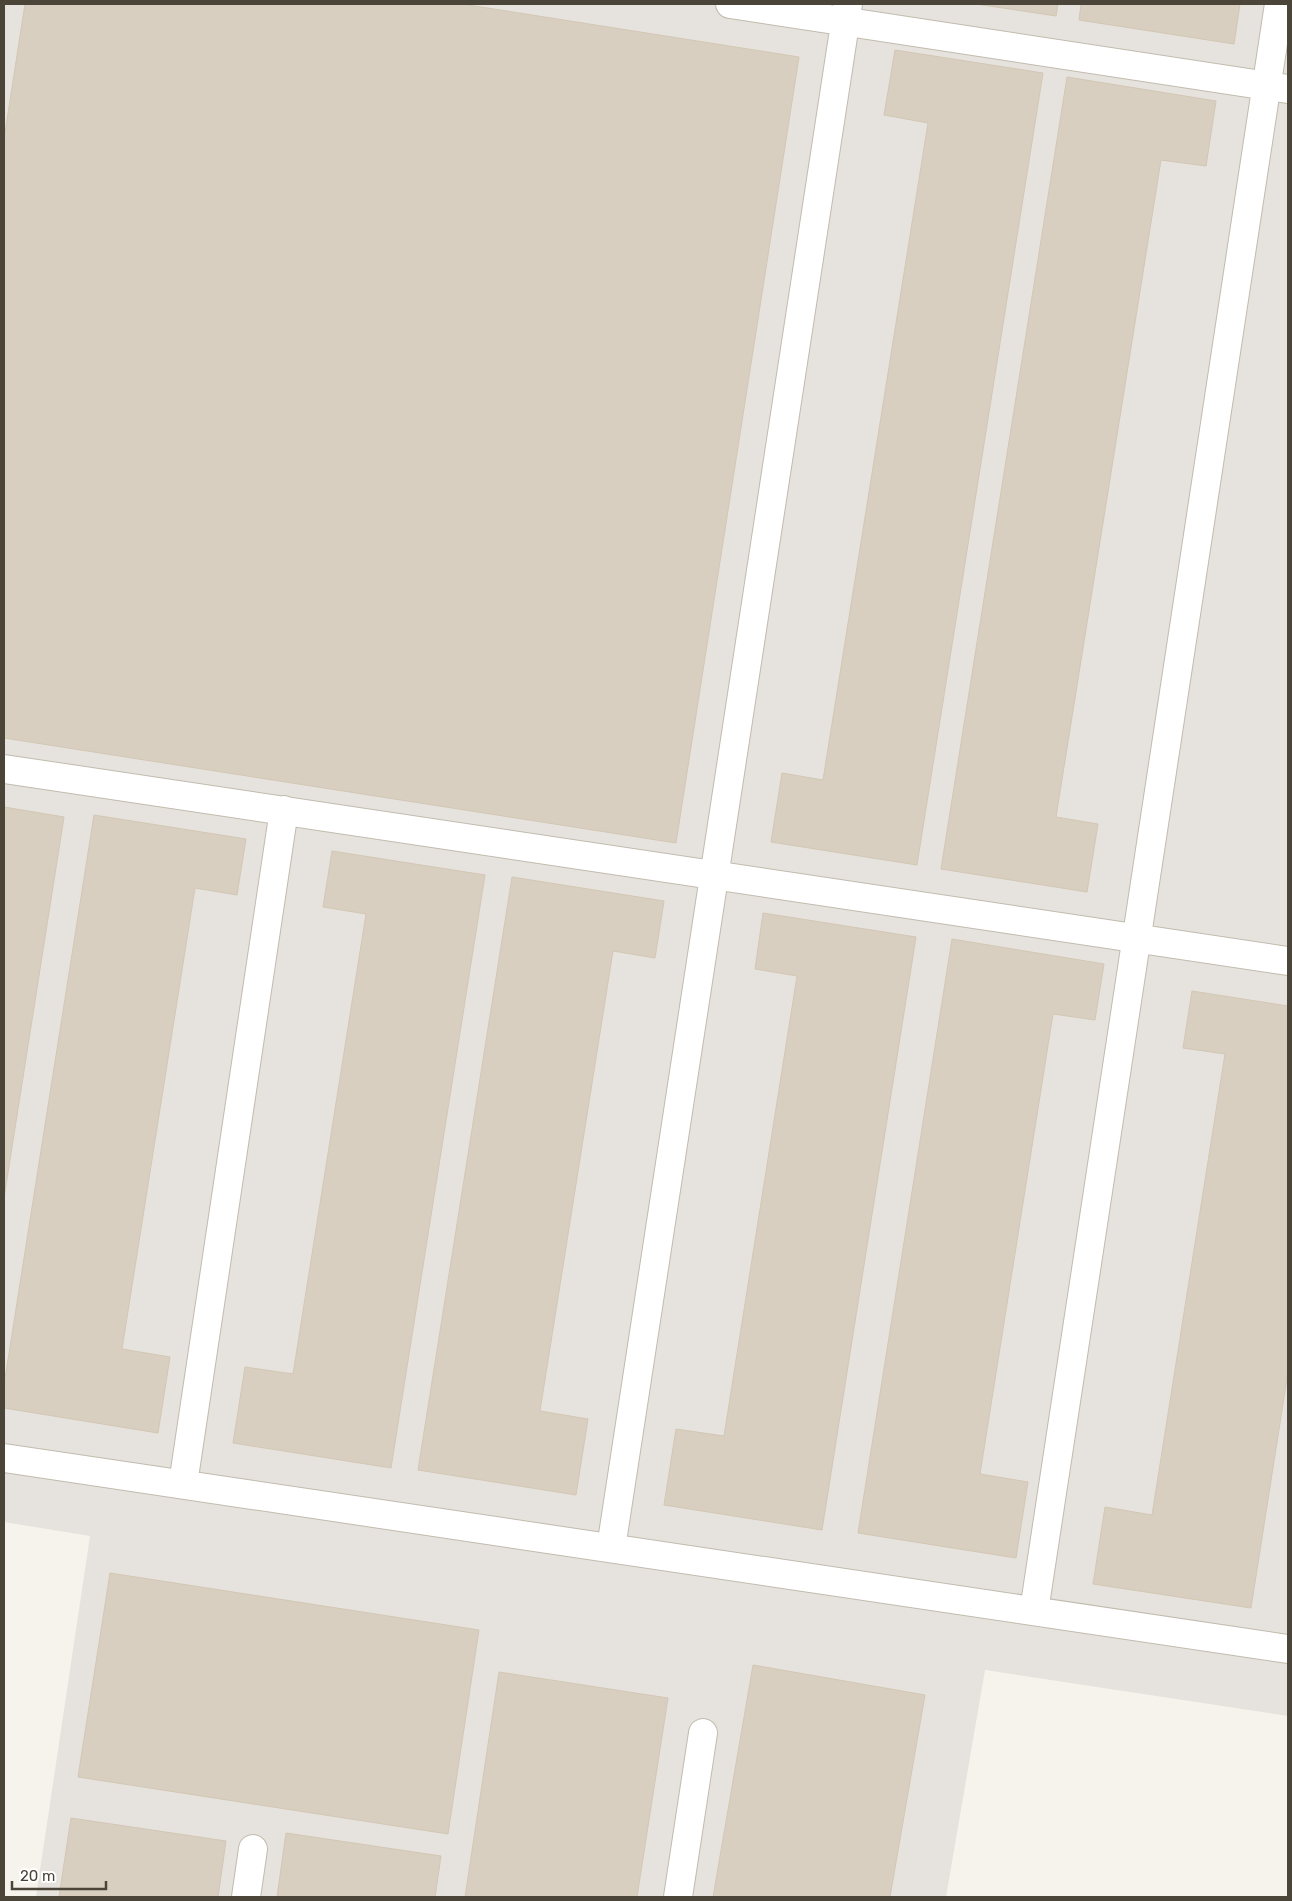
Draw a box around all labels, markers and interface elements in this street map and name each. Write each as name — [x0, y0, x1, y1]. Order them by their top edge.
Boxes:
scale bar — [12, 1858, 106, 1890]
text: 20 m — [20, 1867, 55, 1885]

